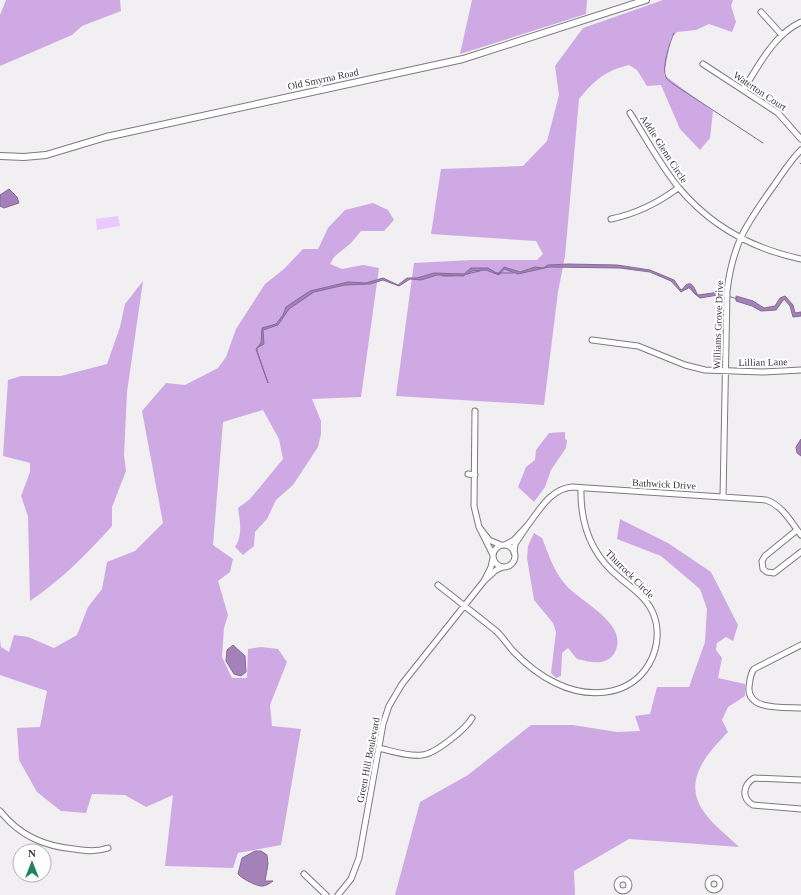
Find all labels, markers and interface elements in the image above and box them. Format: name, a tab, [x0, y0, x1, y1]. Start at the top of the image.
street label: Old Smyrna Road	[287, 66, 359, 92]
street label: Waterton Court	[731, 69, 789, 113]
street label: Addie Glenn Circle	[638, 113, 690, 185]
street label: Williams Grove Drive	[711, 280, 725, 370]
street label: Lillian Lane	[738, 356, 788, 368]
street label: Bathwick Drive	[632, 477, 697, 491]
street label: Thurrock Circle	[603, 547, 657, 601]
street label: Green Hill Boulevard	[354, 716, 382, 804]
north arrow	[12, 843, 52, 883]
text: N	[28, 847, 36, 859]

